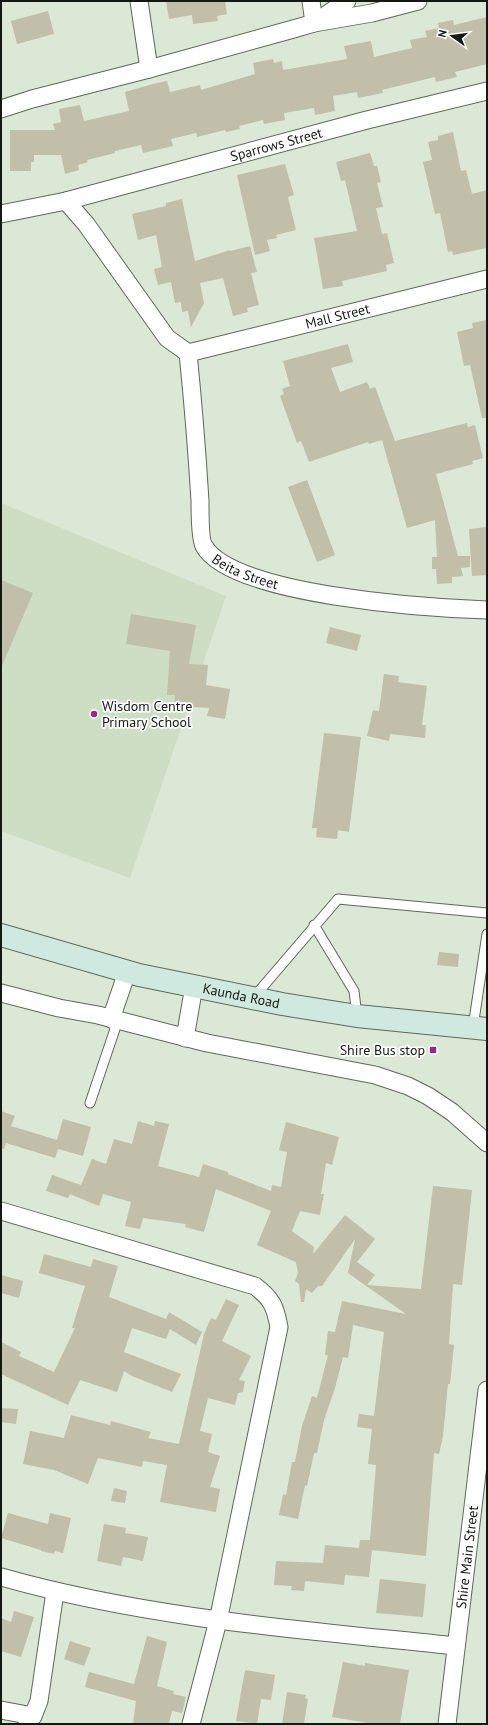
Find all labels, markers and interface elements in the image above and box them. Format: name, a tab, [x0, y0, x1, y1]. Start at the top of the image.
north arrow	[432, 16, 472, 56]
text: N	[435, 28, 450, 39]
street label: Sparrows Street	[228, 123, 324, 165]
street label: Mall Street	[303, 299, 372, 333]
street label: Beita Street	[208, 550, 280, 593]
place label: Wisdom Centre Primary School	[102, 697, 192, 731]
marker: Wisdom Centre Primary School	[89, 709, 99, 719]
street label: Kaunda Road	[201, 979, 281, 1012]
place label: Shire Bus stop	[340, 1041, 425, 1059]
marker: Shire Bus stop	[428, 1045, 438, 1055]
street label: Shire Main Street	[452, 1504, 482, 1610]

